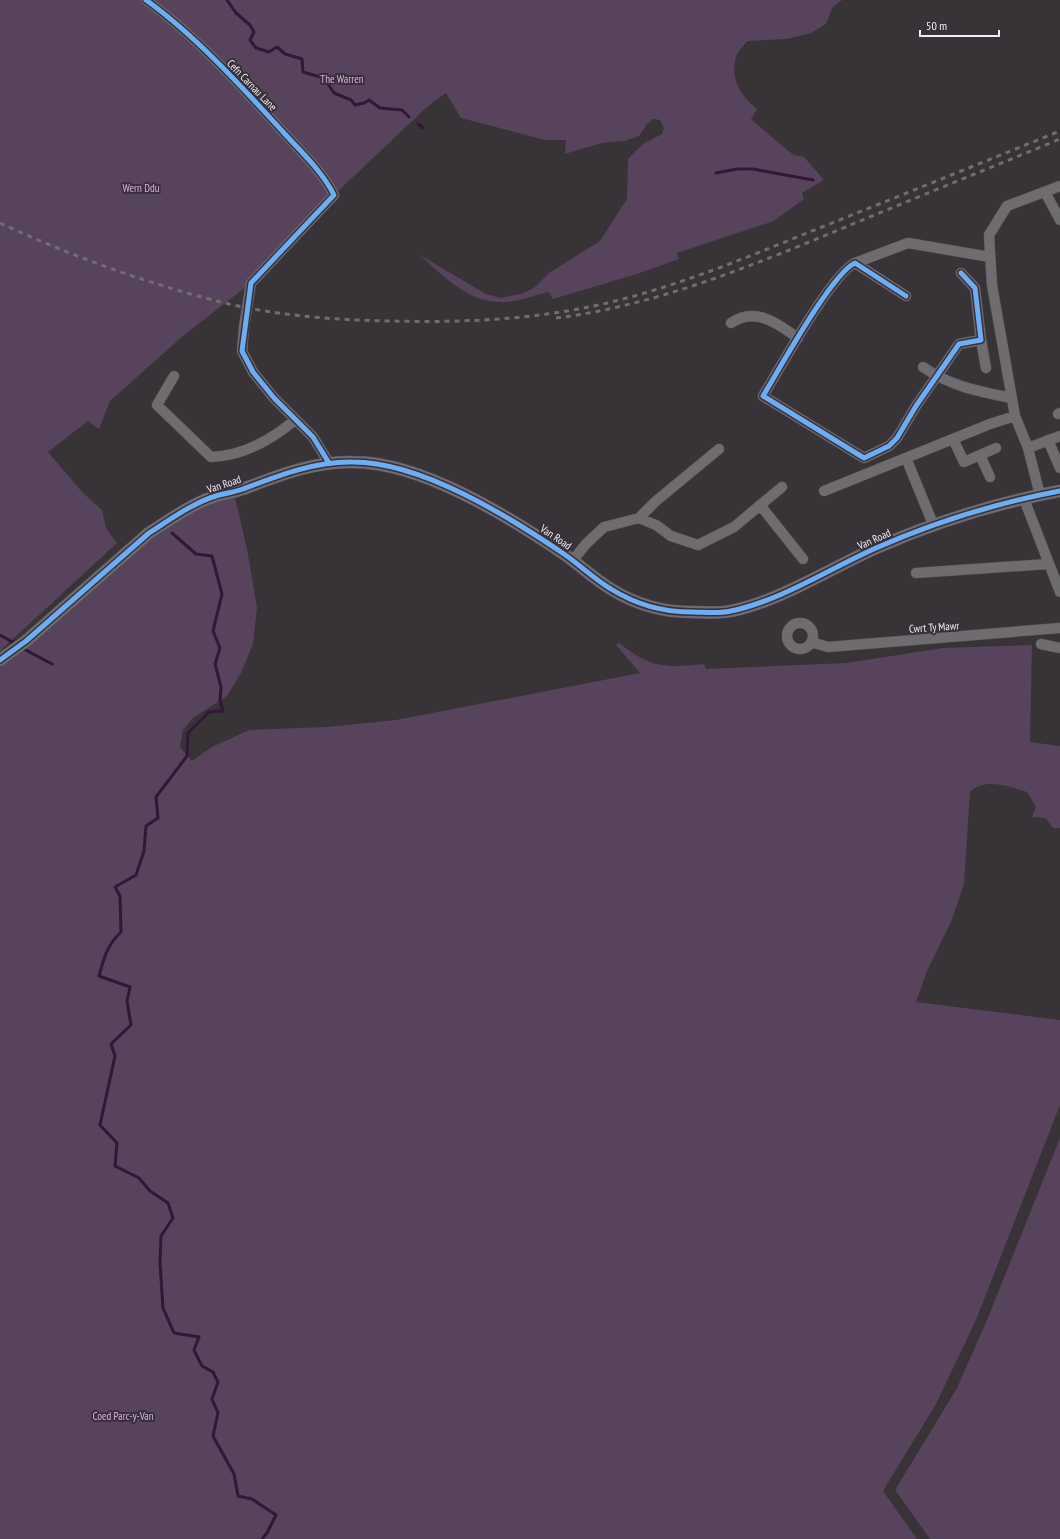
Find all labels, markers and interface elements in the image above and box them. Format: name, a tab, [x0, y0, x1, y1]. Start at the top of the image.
scale bar	[920, 12, 999, 38]
text: 50 m	[926, 18, 947, 33]
street label: Cefn Carnau Lane	[224, 56, 280, 114]
park label: The Warren	[320, 72, 364, 86]
park label: Wern Ddu	[122, 181, 160, 195]
street label: Van Road	[204, 472, 243, 496]
street label: Van Road	[537, 521, 575, 553]
street label: Van Road	[854, 525, 893, 553]
street label: Cwrt Ty Mawr	[908, 618, 960, 636]
park label: Coed Parc-y-Van	[92, 1409, 154, 1423]

